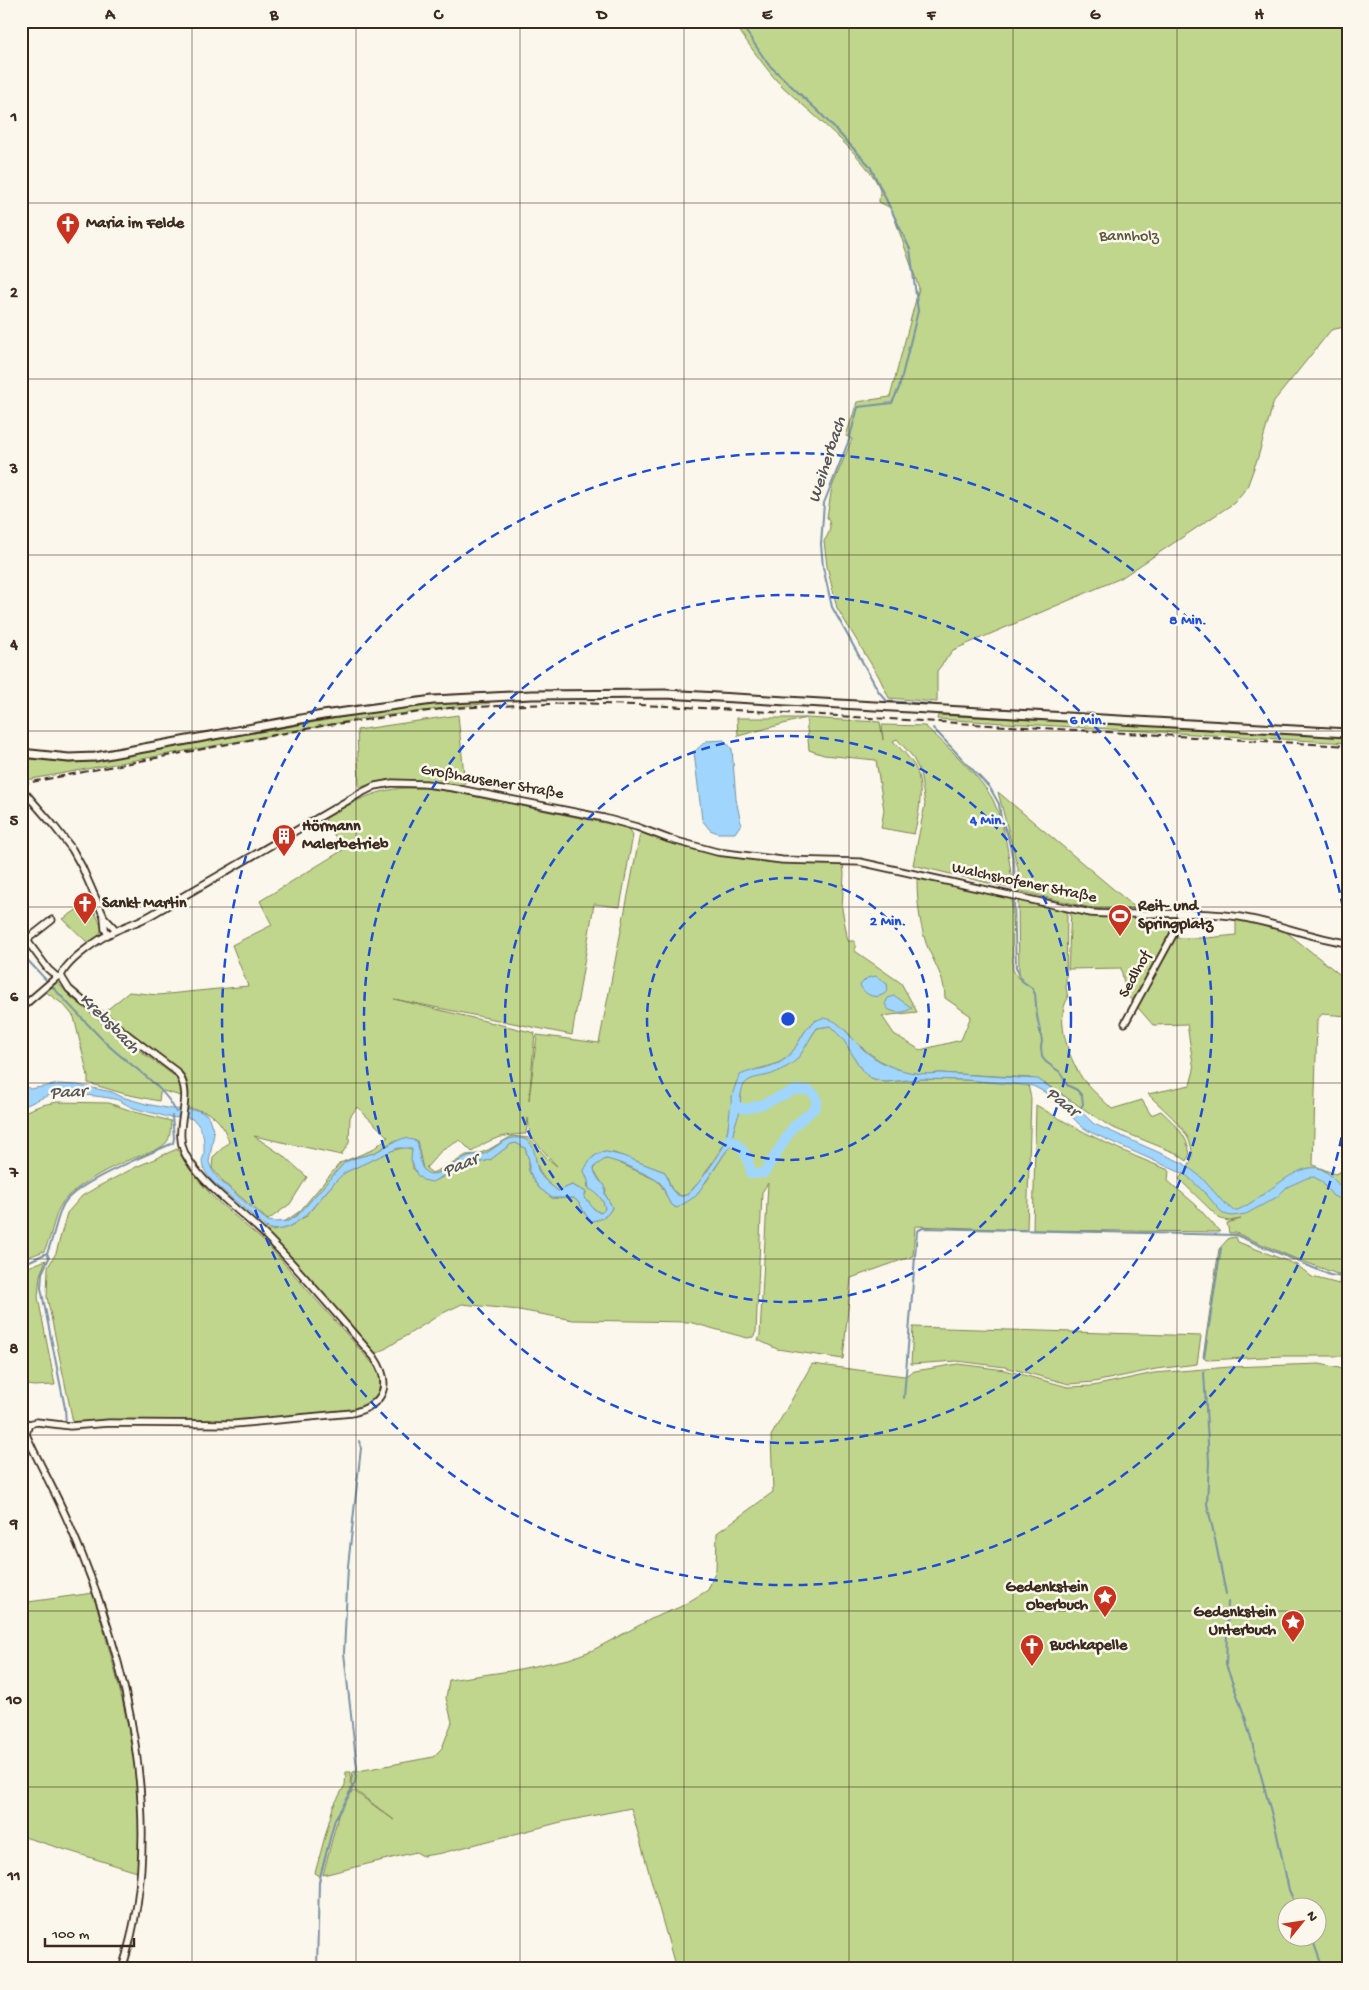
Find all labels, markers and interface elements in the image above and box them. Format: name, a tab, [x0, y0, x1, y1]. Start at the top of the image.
text: A	[104, 7, 116, 26]
text: B	[269, 7, 279, 26]
text: C	[433, 7, 444, 26]
text: D	[595, 7, 608, 26]
text: E	[762, 7, 773, 26]
text: F	[926, 7, 937, 26]
text: G	[1090, 7, 1101, 26]
text: H	[1254, 7, 1264, 26]
text: 1	[10, 109, 17, 128]
church icon: Maria im Felde	[55, 211, 81, 245]
place label: Maria im Felde	[86, 215, 185, 234]
park label: Bannholz	[1098, 228, 1160, 247]
text: 2	[10, 285, 18, 304]
water label: Weiherbach	[804, 414, 852, 506]
text: 3	[9, 461, 18, 480]
text: 8 Min.	[1169, 612, 1207, 630]
text: 4	[9, 637, 18, 656]
text: 6 Min.	[1070, 712, 1106, 730]
street label: Großhausener Straße	[419, 761, 566, 805]
text: 4 Min.	[969, 812, 1006, 830]
text: 5	[10, 813, 19, 832]
place label: Hörmann Malerbetrieb	[302, 818, 389, 855]
building icon: Hörmann Malerbetrieb	[271, 823, 297, 857]
street label: Walchshofener Straße	[950, 859, 1099, 909]
church icon: Sankt Martin	[72, 891, 98, 925]
place label: Sankt Martin	[102, 895, 187, 914]
place label: Reit- und Springplatz	[1137, 898, 1214, 935]
sports icon: Reit- und Springplatz	[1107, 903, 1133, 937]
text: 2 Min.	[870, 913, 906, 931]
street label: Sedlhof	[1115, 947, 1157, 1002]
text: 6	[10, 989, 19, 1008]
water label: Krebsbach	[74, 989, 144, 1059]
centre of rings	[779, 1010, 797, 1028]
water label: Paar	[49, 1081, 90, 1104]
water label: Paar	[1041, 1084, 1086, 1125]
water label: Paar	[440, 1148, 485, 1183]
text: 7	[9, 1165, 19, 1184]
text: 8	[10, 1341, 19, 1360]
text: 9	[9, 1516, 18, 1535]
place label: Gedenkstein Oberbuch	[1006, 1579, 1088, 1616]
place icon: Gedenkstein Oberbuch	[1092, 1584, 1118, 1618]
place label: Gedenkstein Unterbuch	[1194, 1604, 1276, 1641]
place icon: Gedenkstein Unterbuch	[1280, 1609, 1306, 1643]
church icon: Buchkapelle	[1019, 1633, 1045, 1667]
place label: Buchkapelle	[1049, 1637, 1128, 1656]
text: 10	[5, 1692, 22, 1711]
text: 11	[7, 1868, 20, 1887]
north arrow	[1276, 1898, 1326, 1948]
text: N	[1301, 1909, 1321, 1925]
scale bar	[45, 1915, 134, 1947]
text: 100 m	[51, 1926, 90, 1944]

